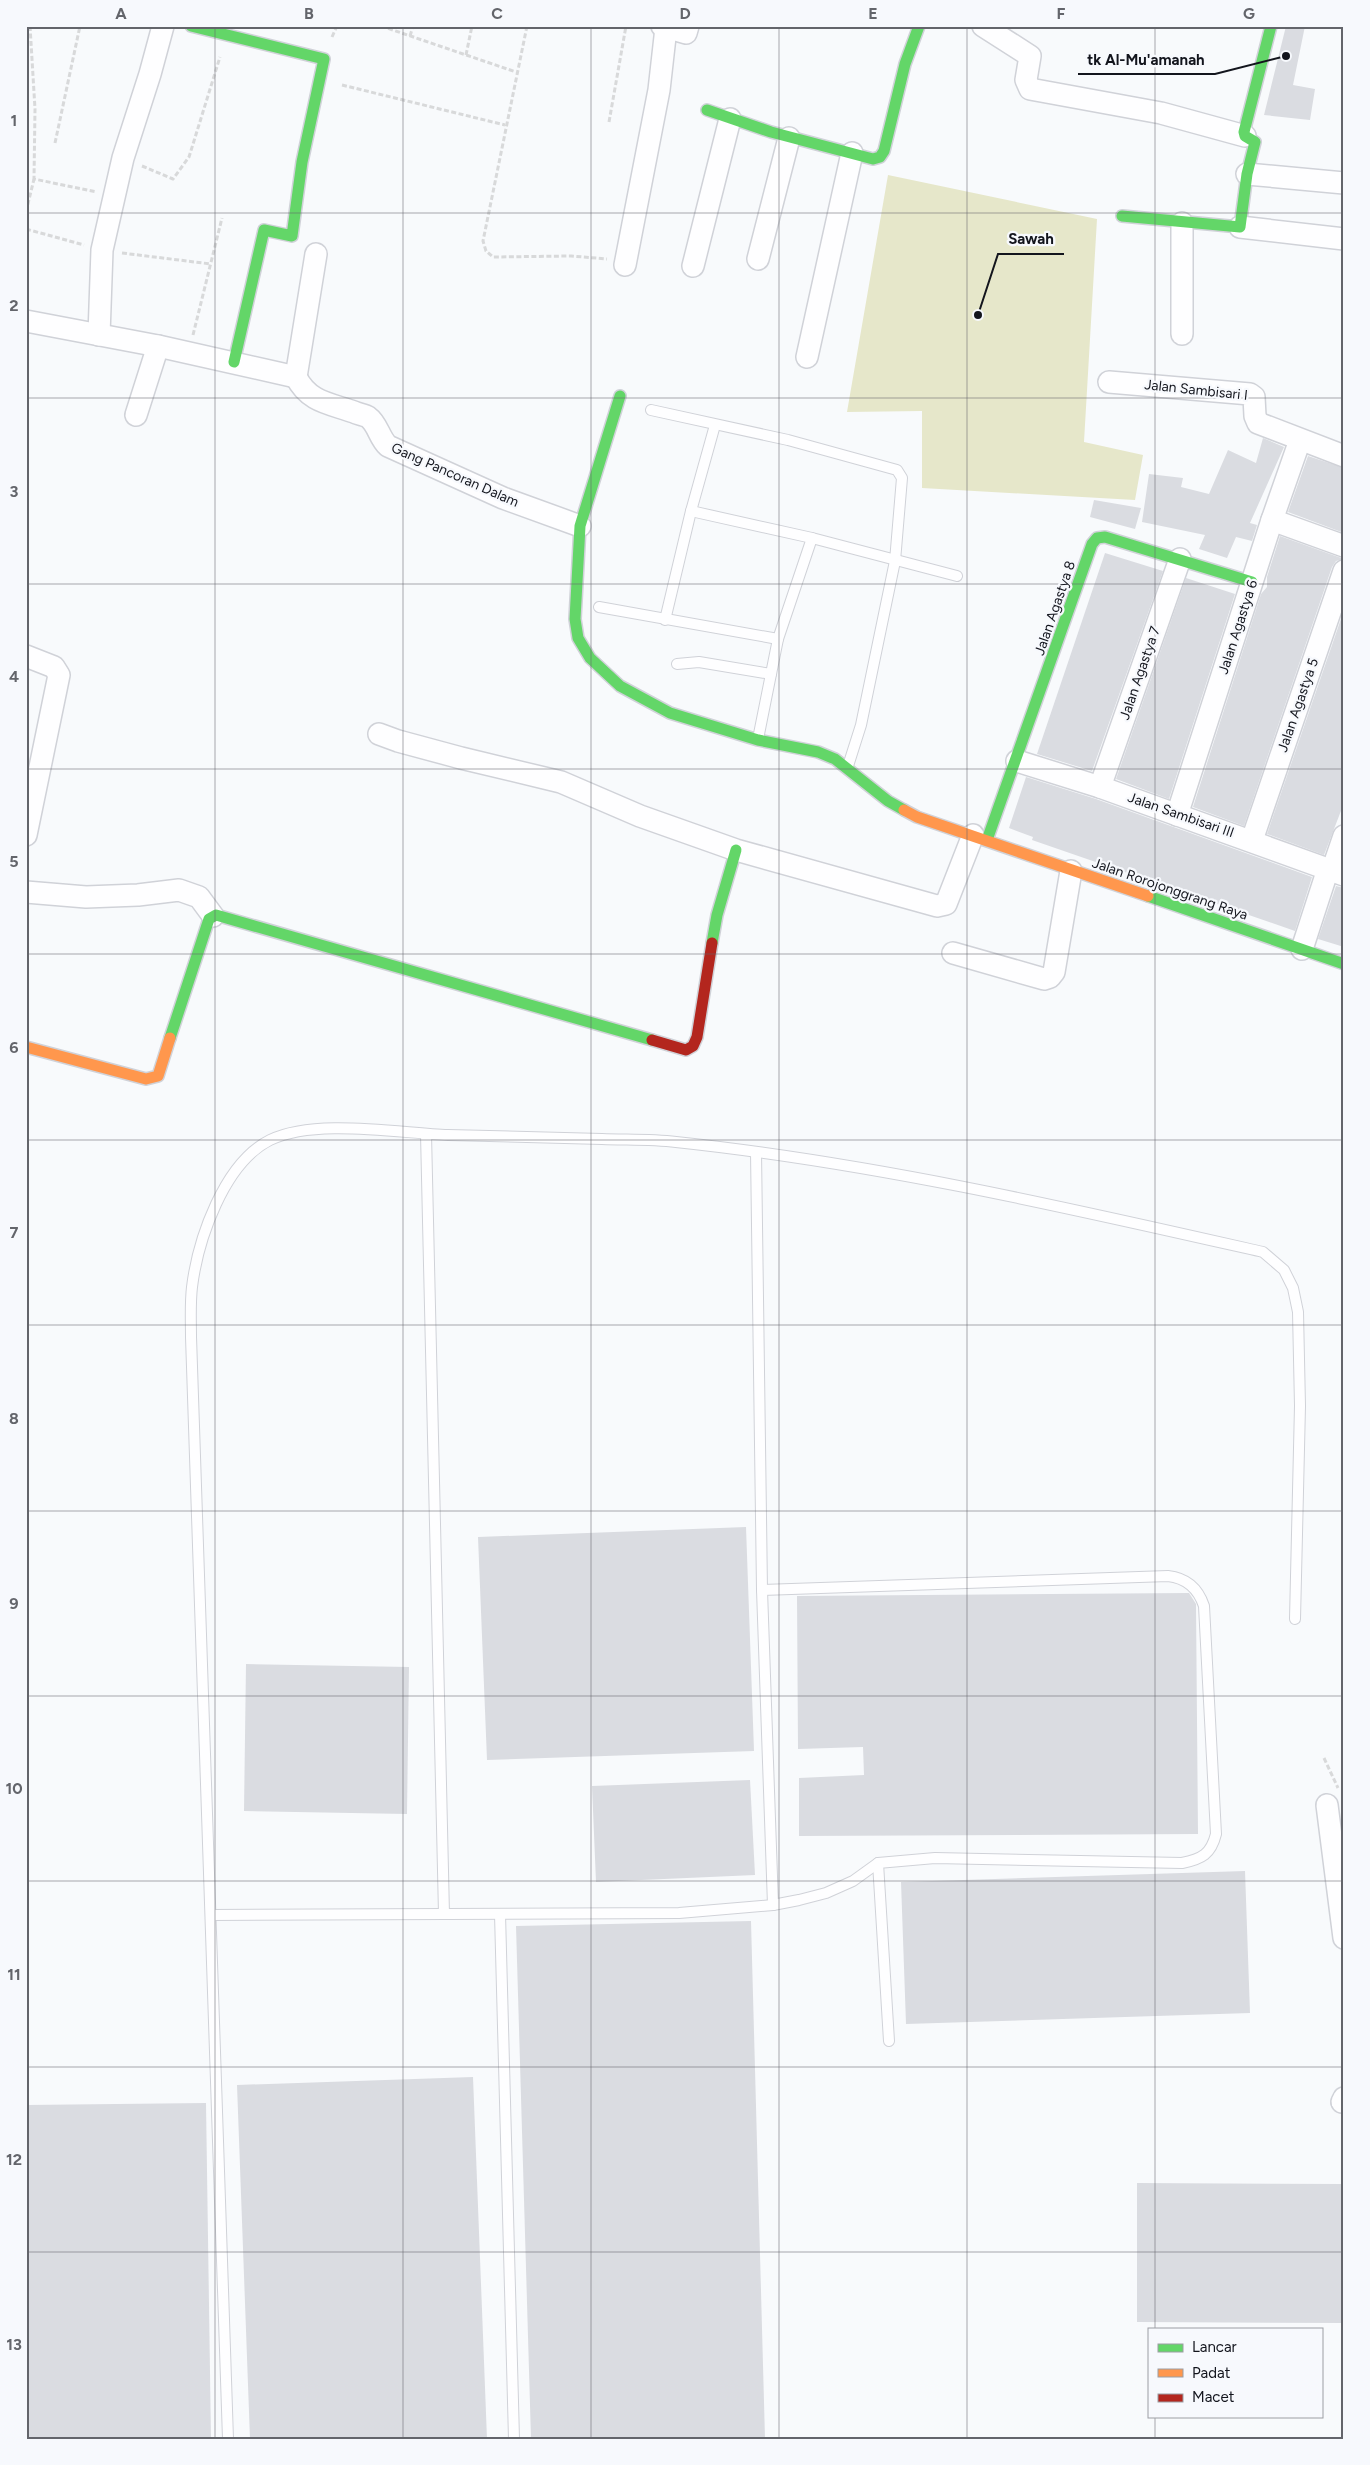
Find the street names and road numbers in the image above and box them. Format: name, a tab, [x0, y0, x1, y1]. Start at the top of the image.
street label: Jalan Sambisari I	[1143, 376, 1249, 404]
street label: Gang Pancoran Dalam	[389, 439, 522, 511]
street label: Jalan Agastya 8	[1031, 559, 1079, 657]
street label: Jalan Agastya 6	[1215, 578, 1261, 676]
street label: Jalan Agastya 7	[1116, 624, 1164, 722]
street label: Jalan Agastya 5	[1274, 656, 1322, 754]
street label: Jalan Sambisari III	[1126, 789, 1236, 841]
street label: Jalan Rorojonggrang Raya	[1090, 854, 1250, 924]

